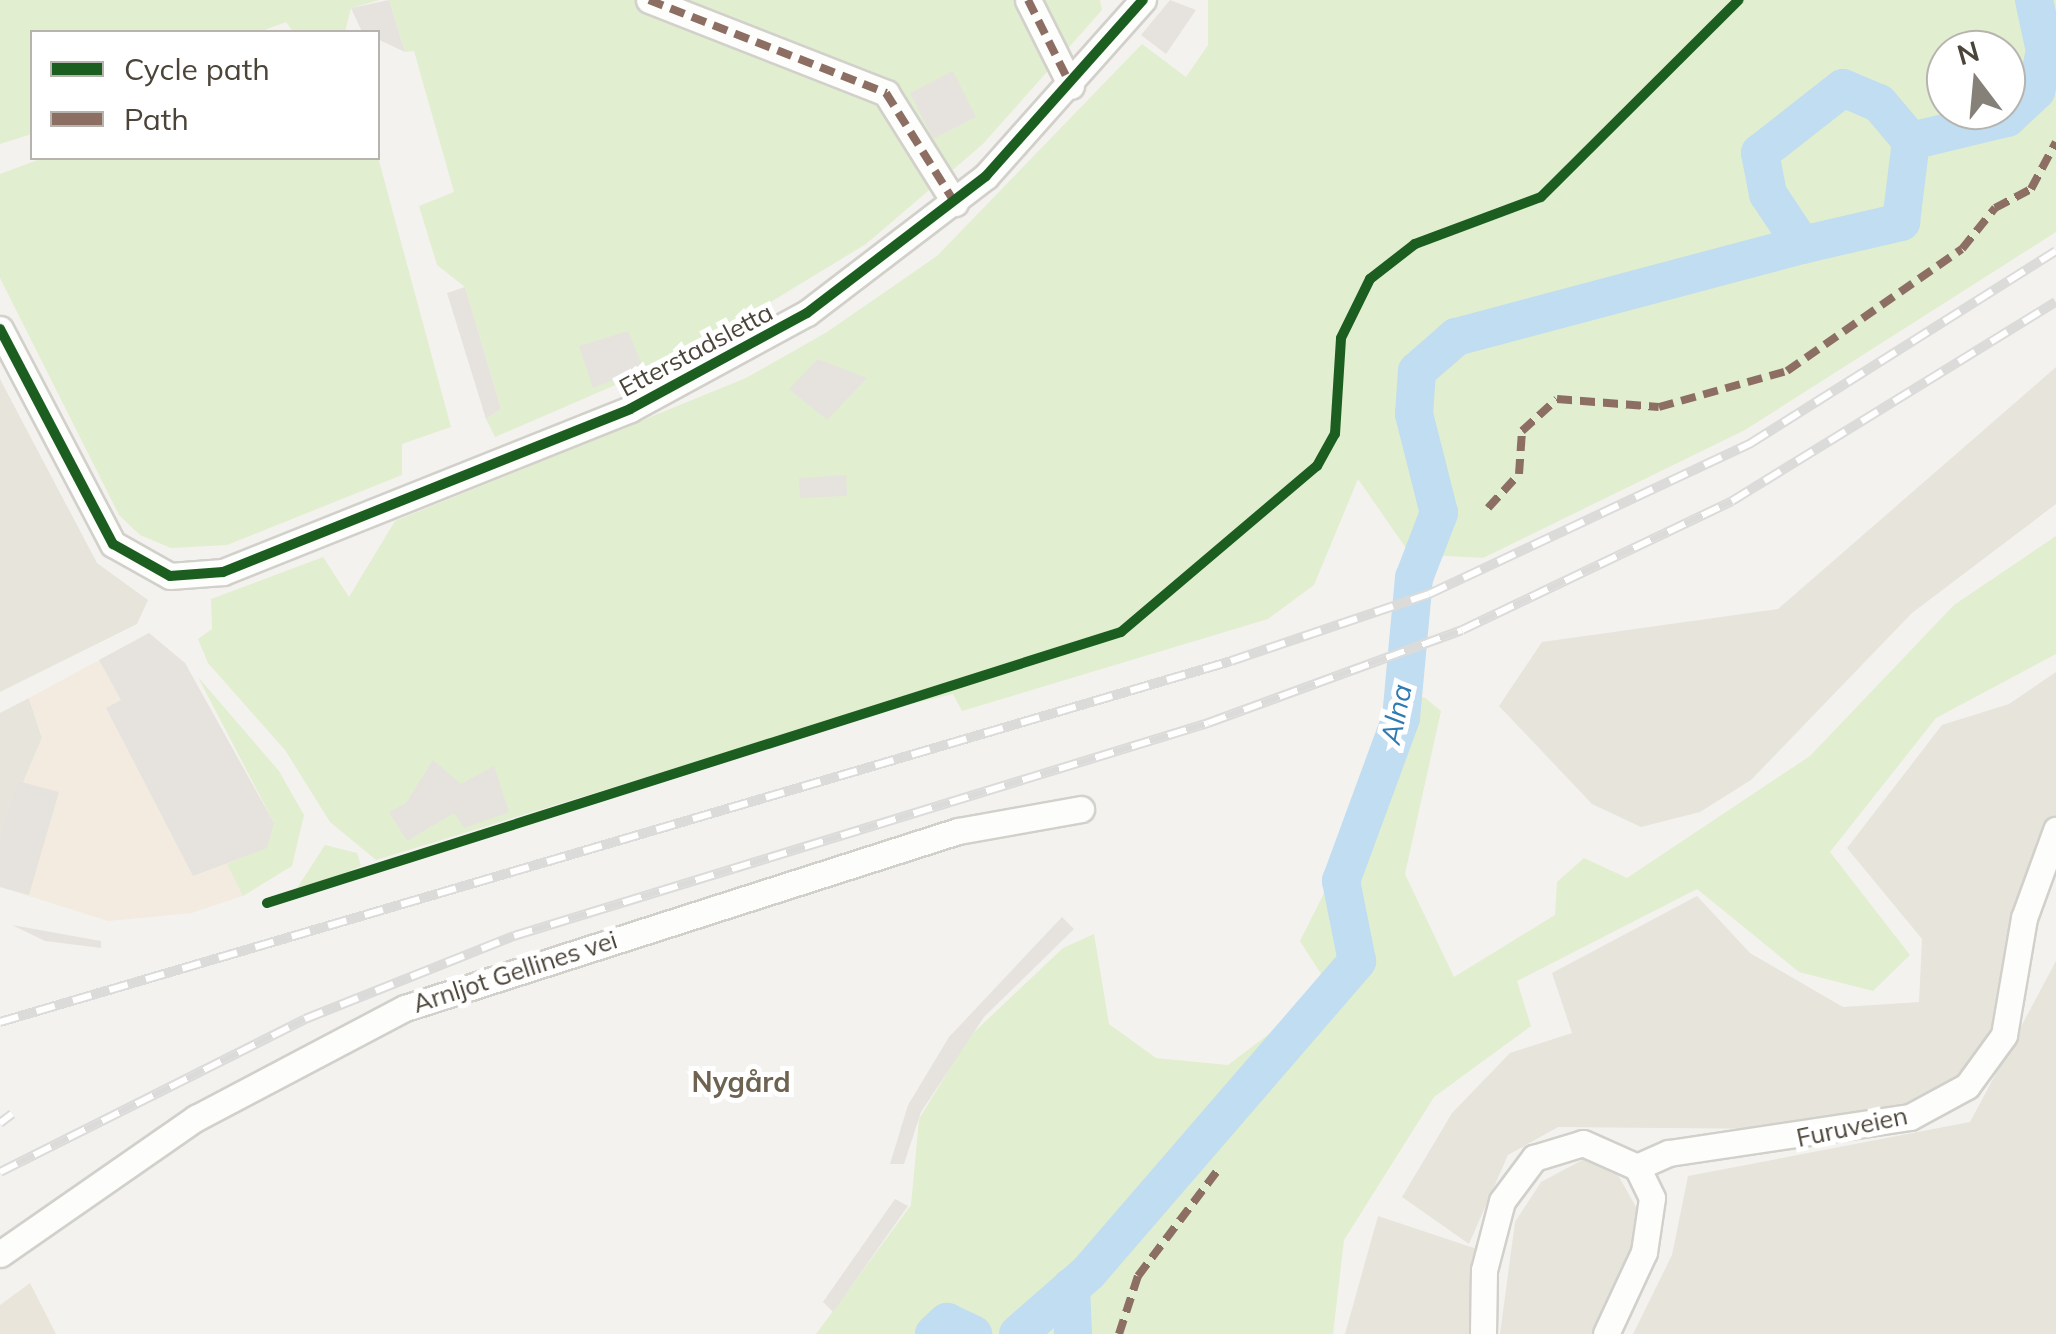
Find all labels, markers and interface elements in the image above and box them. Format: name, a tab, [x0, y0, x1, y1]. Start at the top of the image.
legend	[30, 30, 380, 160]
north arrow	[1926, 30, 2026, 130]
text: N	[1953, 33, 1983, 72]
text: Cycle path	[124, 50, 270, 88]
text: Path	[124, 100, 189, 138]
street label: Etterstadsletta	[614, 297, 778, 403]
water label: Alna	[1373, 681, 1419, 747]
street label: Arnljot Gellines vei	[409, 925, 621, 1019]
district label: Nygård	[692, 1065, 790, 1099]
street label: Furuveien	[1794, 1101, 1910, 1153]

